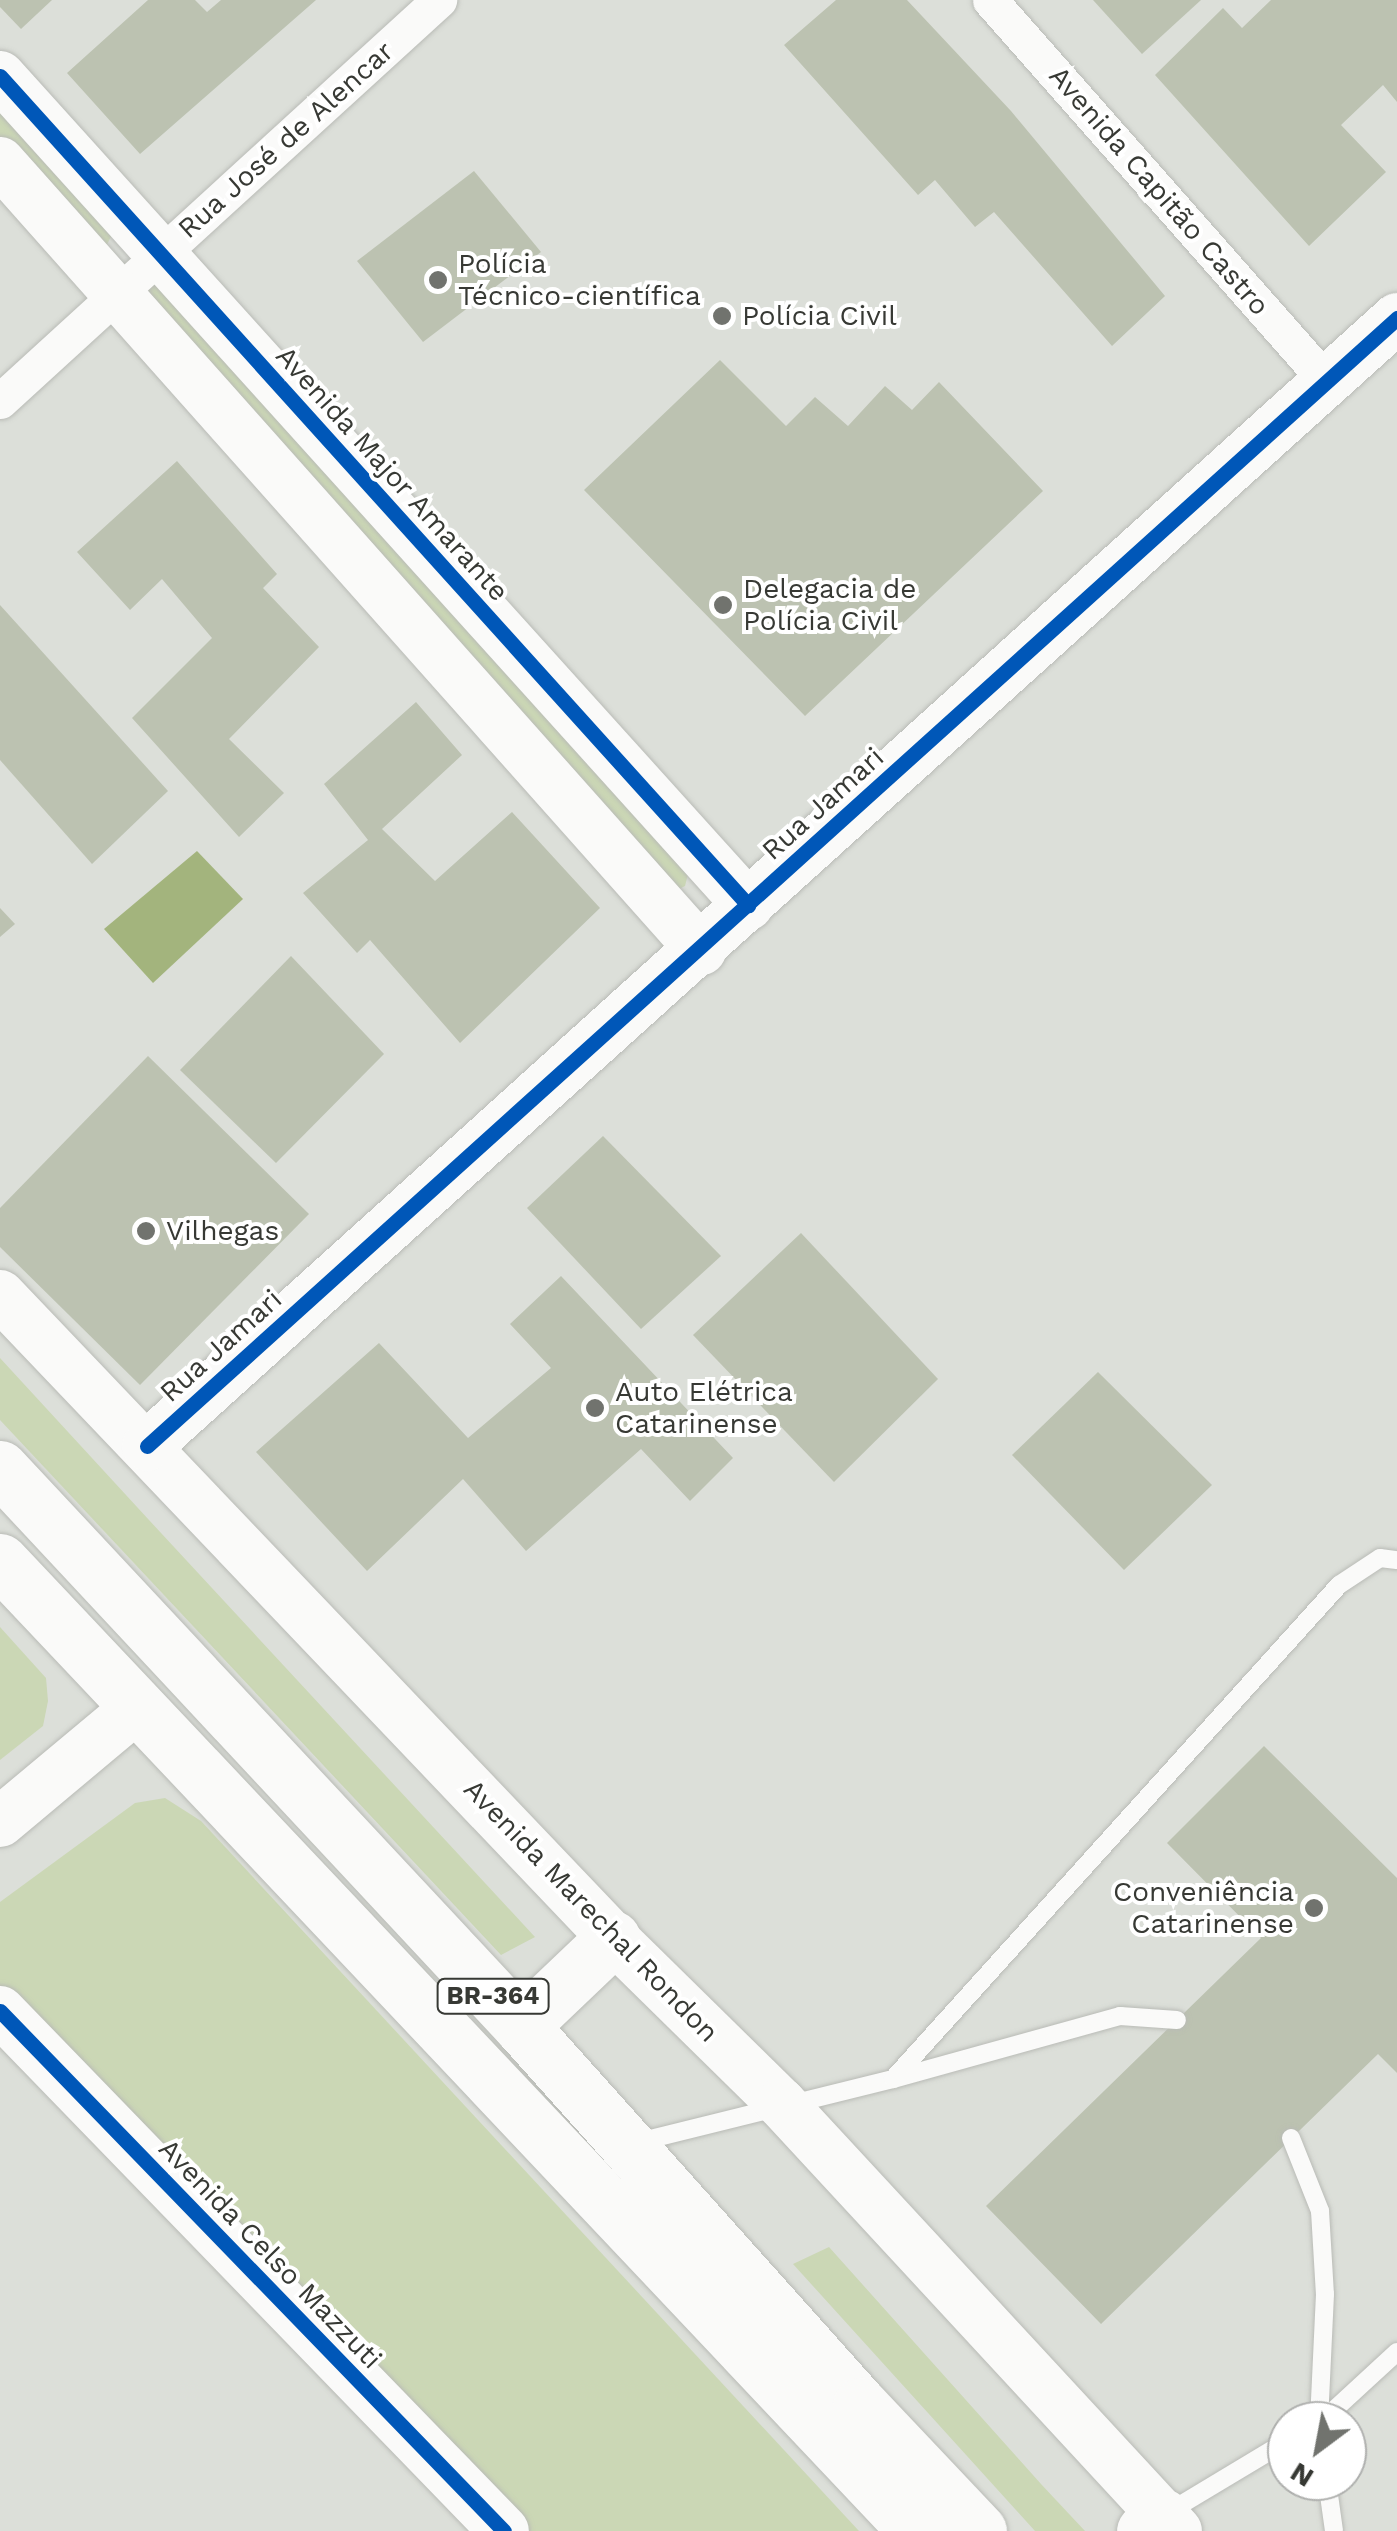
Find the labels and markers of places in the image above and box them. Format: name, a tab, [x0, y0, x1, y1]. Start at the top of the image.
place label: Polícia Técnico-científica	[458, 247, 701, 313]
marker: Polícia Técnico-científica	[427, 269, 449, 291]
place label: Polícia Civil	[742, 299, 897, 333]
marker: Polícia Civil	[711, 305, 733, 327]
place label: Delegacia de Polícia Civil	[743, 572, 917, 638]
marker: Delegacia de Polícia Civil	[712, 594, 734, 616]
place label: Vilhegas	[166, 1214, 279, 1248]
marker: Vilhegas	[135, 1220, 157, 1242]
place label: Auto Elétrica Catarinense	[615, 1375, 793, 1441]
marker: Auto Elétrica Catarinense	[584, 1397, 606, 1419]
place label: Conveniência Catarinense	[1113, 1875, 1294, 1941]
marker: Conveniência Catarinense	[1303, 1897, 1325, 1919]

